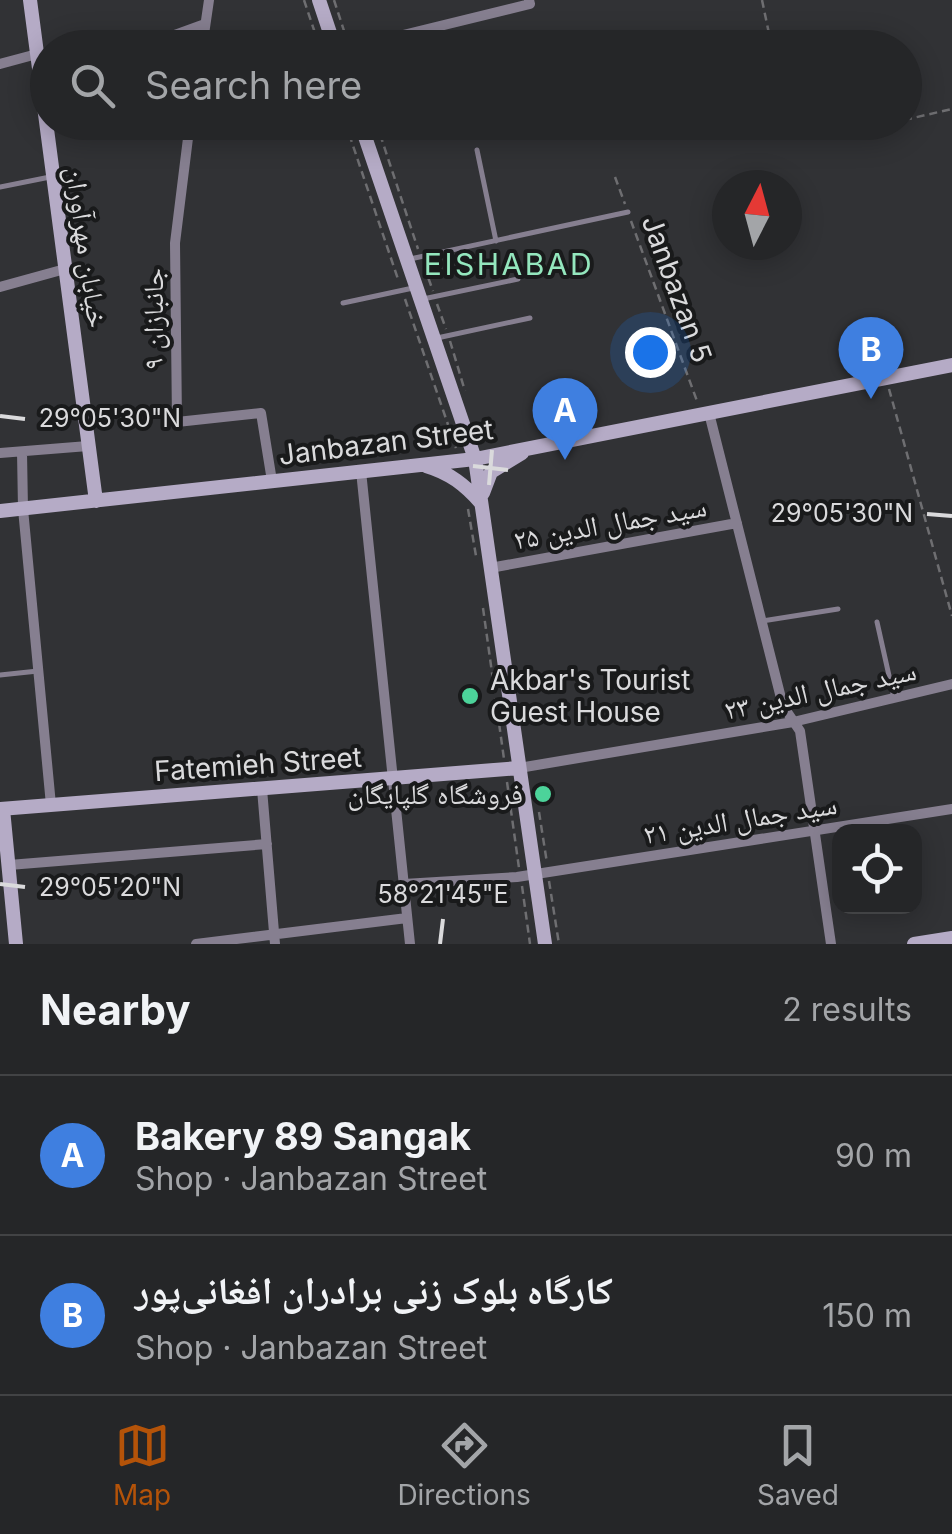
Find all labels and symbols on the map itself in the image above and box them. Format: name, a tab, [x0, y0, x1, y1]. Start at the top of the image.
street label: خیابان مهرآوران	[59, 164, 115, 330]
north arrow	[712, 170, 802, 260]
street label: Janbazan 5	[635, 211, 719, 367]
district label: EISHABAD	[424, 246, 594, 282]
street label: جانبازان ۹	[136, 268, 170, 370]
pin: B	[838, 316, 904, 399]
your location	[625, 327, 676, 378]
pin: A	[532, 378, 598, 460]
text: 29°05'30"N	[39, 403, 181, 433]
street label: Janbazan Street	[277, 412, 495, 472]
street label: سید جمال الدین ۲۵	[511, 489, 709, 558]
text: 29°05'30"N	[771, 498, 913, 528]
street label: سید جمال الدین ۲۳	[721, 653, 919, 728]
place label: Akbar's Tourist Guest House	[490, 663, 690, 729]
marker: Akbar's Tourist Guest House	[459, 685, 481, 707]
street label: Fatemieh Street	[153, 740, 363, 788]
place label: فروشگاه گلپایگان	[348, 777, 523, 811]
marker: فروشگاه گلپایگان	[532, 783, 554, 805]
street label: سید جمال الدین ۲۱	[641, 787, 839, 852]
text: 29°05'20"N	[39, 872, 181, 902]
text: 58°21'45"E	[377, 879, 509, 909]

